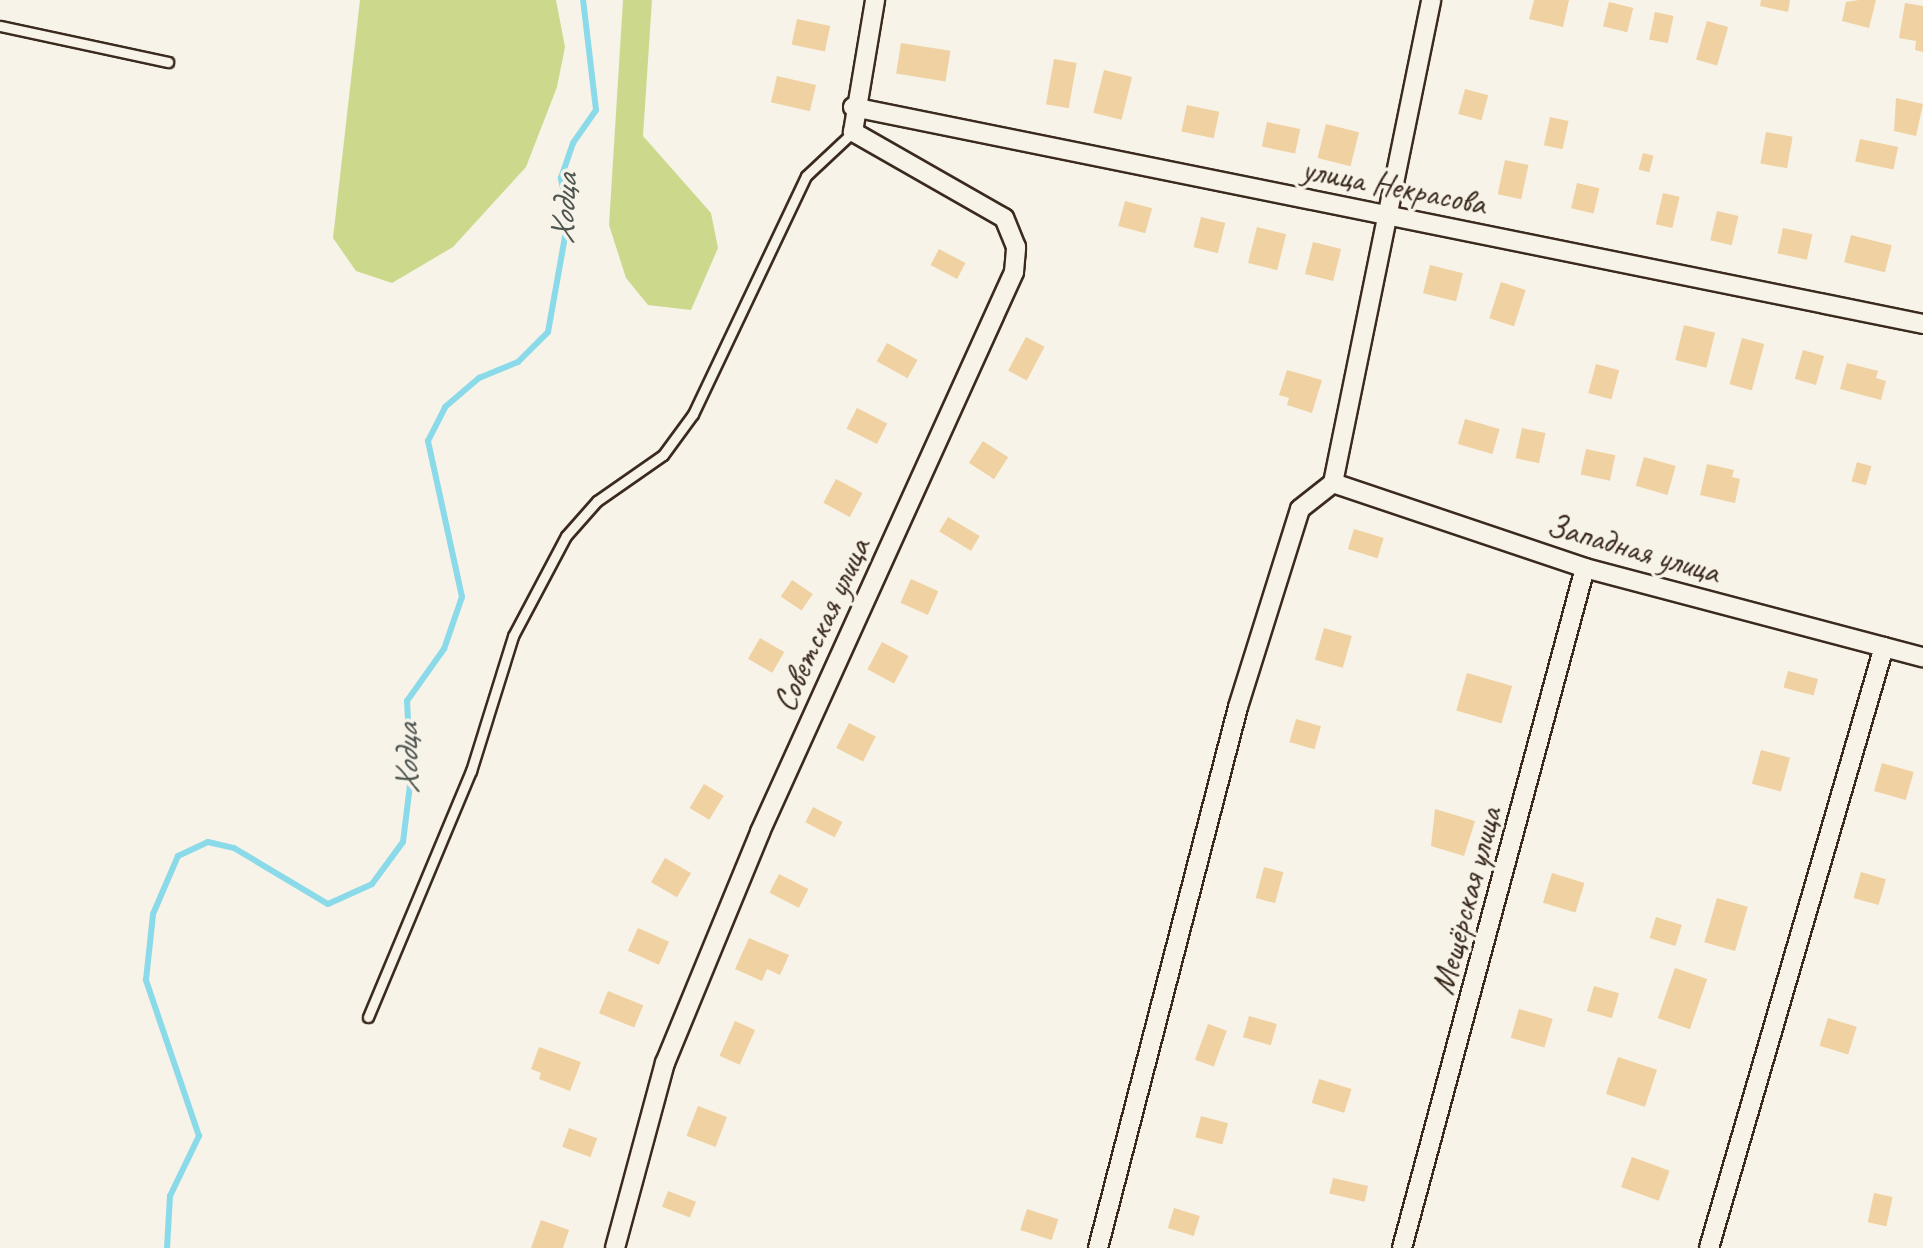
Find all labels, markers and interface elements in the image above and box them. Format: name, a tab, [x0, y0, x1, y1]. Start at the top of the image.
street label: улица Некрасова	[1298, 150, 1490, 224]
water label: Ходца	[541, 173, 587, 245]
street label: Западная улица	[1541, 505, 1725, 593]
street label: Советская улица	[764, 531, 880, 719]
water label: Ходца	[386, 724, 428, 794]
street label: Мещёрская улица	[1423, 802, 1511, 1000]

